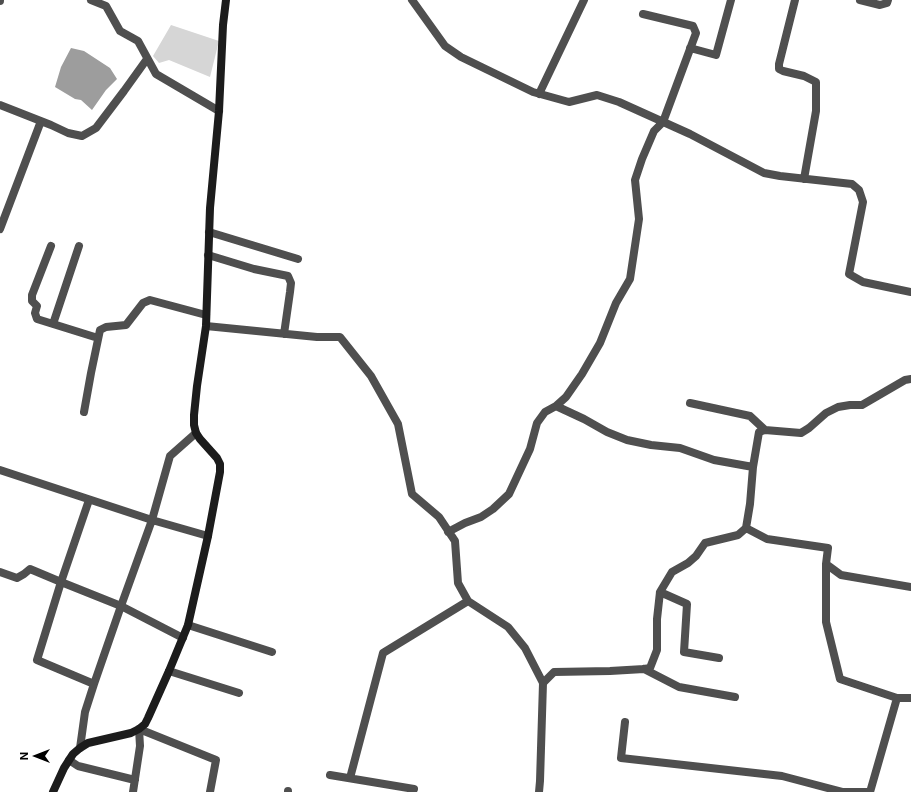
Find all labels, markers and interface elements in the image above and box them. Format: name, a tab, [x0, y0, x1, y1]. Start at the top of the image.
north arrow	[16, 736, 56, 776]
text: N	[17, 752, 31, 760]

